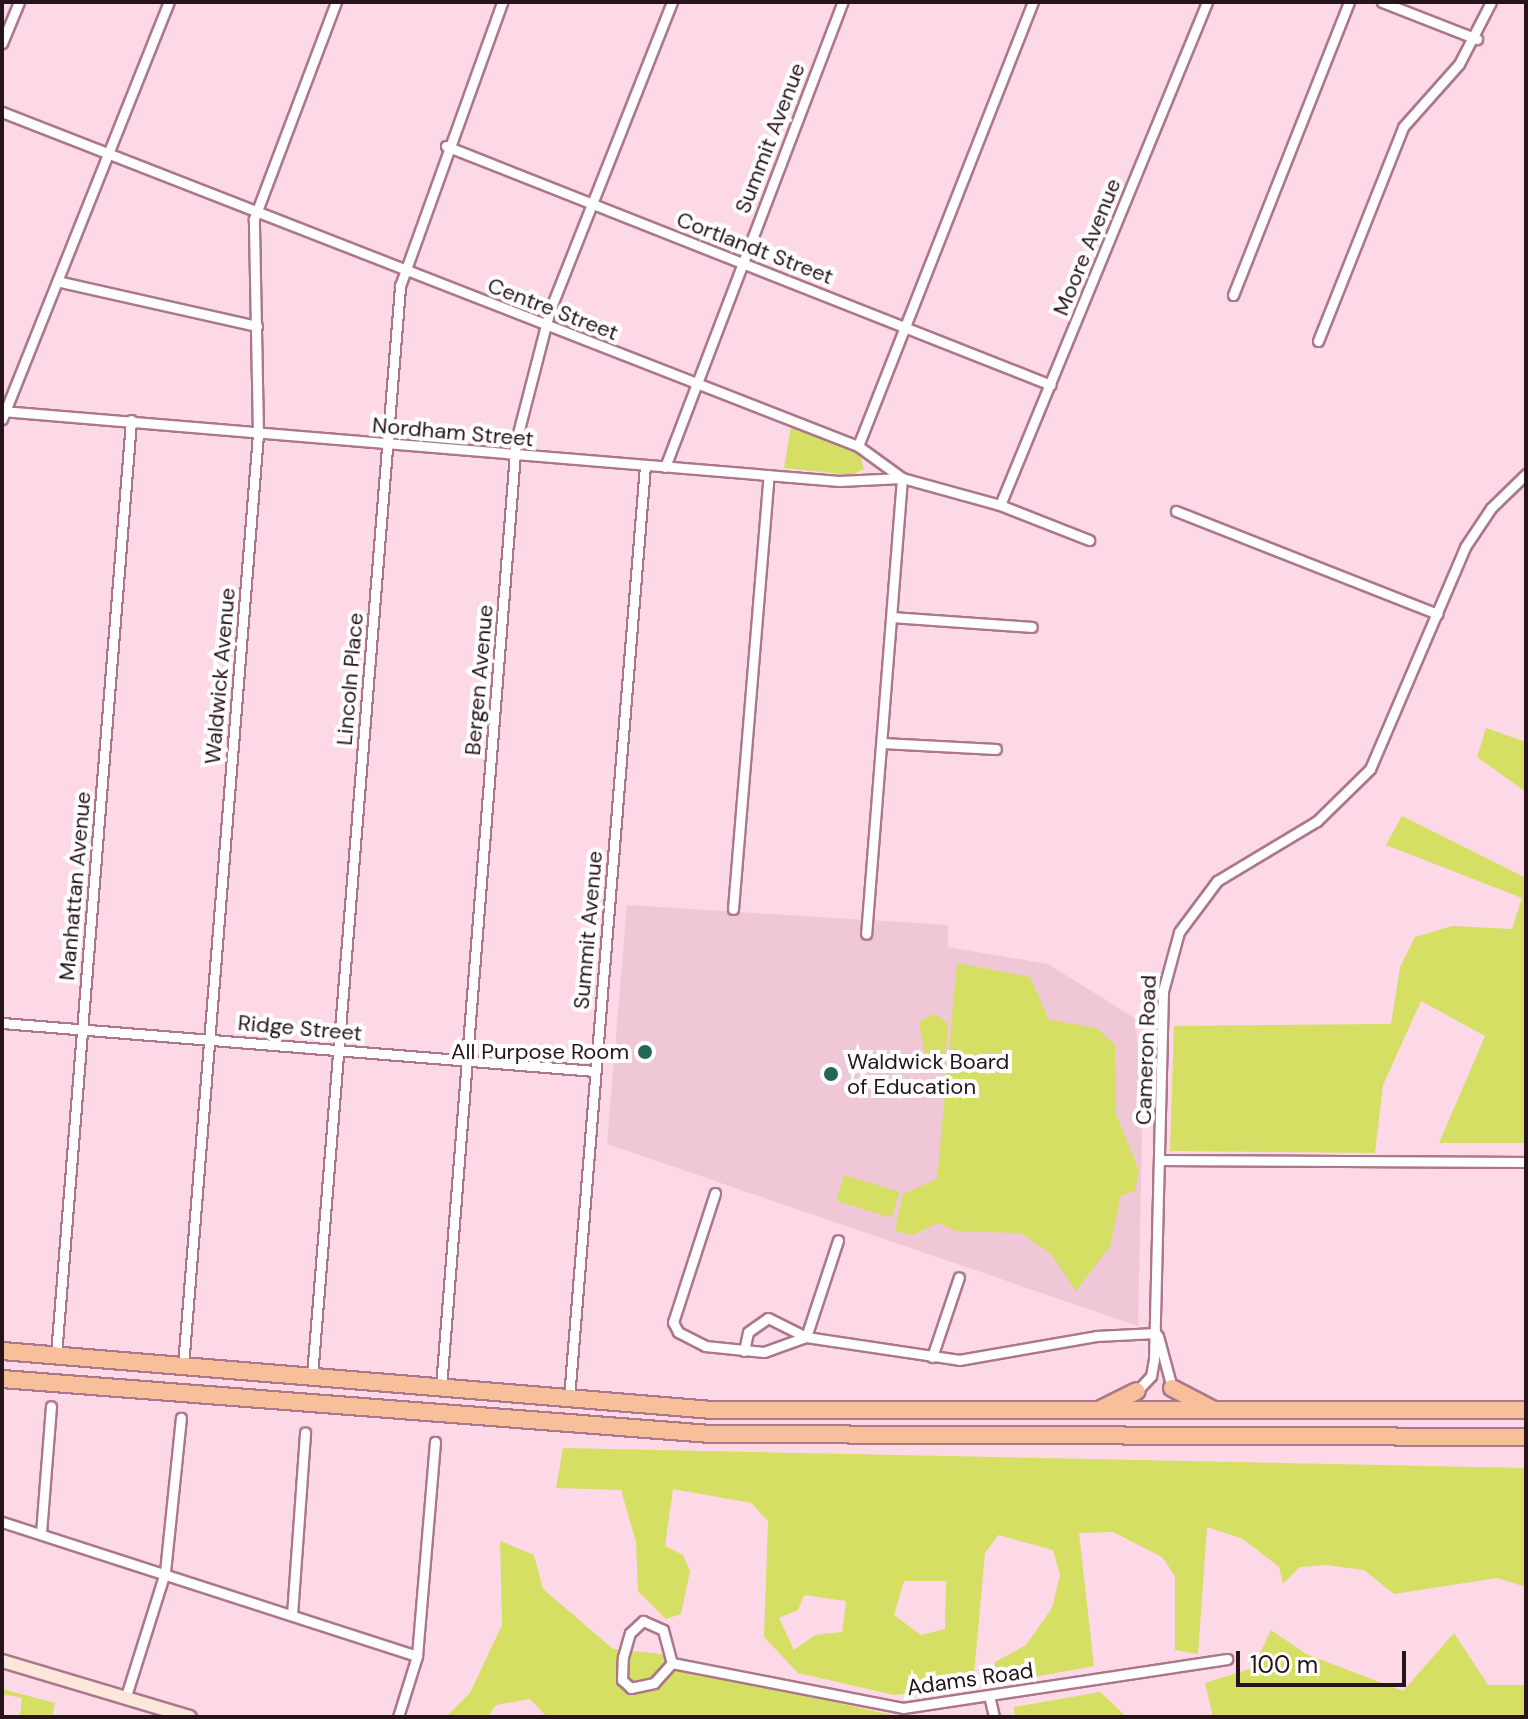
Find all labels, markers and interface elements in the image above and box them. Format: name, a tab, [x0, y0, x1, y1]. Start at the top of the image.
street label: Summit Avenue	[729, 59, 811, 217]
street label: Moore Avenue	[1048, 175, 1126, 319]
street label: Cortlandt Street	[673, 206, 837, 290]
street label: Centre Street	[484, 272, 622, 346]
street label: Nordham Street	[371, 412, 535, 452]
street label: Waldwick Avenue	[199, 587, 241, 765]
street label: Bergen Avenue	[459, 604, 499, 756]
street label: Lincoln Place	[331, 611, 369, 747]
street label: Manhattan Avenue	[54, 790, 96, 982]
street label: Summit Avenue	[568, 850, 608, 1010]
street label: Cameron Road	[1130, 974, 1162, 1126]
street label: Ridge Street	[237, 1009, 363, 1047]
place label: All Purpose Room	[451, 1039, 629, 1065]
marker: All Purpose Room	[636, 1043, 654, 1061]
place label: Waldwick Board of Education	[847, 1048, 1009, 1100]
marker: Waldwick Board of Education	[822, 1065, 840, 1083]
scale bar	[1240, 1635, 1410, 1685]
text: 100 m	[1250, 1649, 1318, 1680]
street label: Adams Road	[905, 1657, 1035, 1701]

